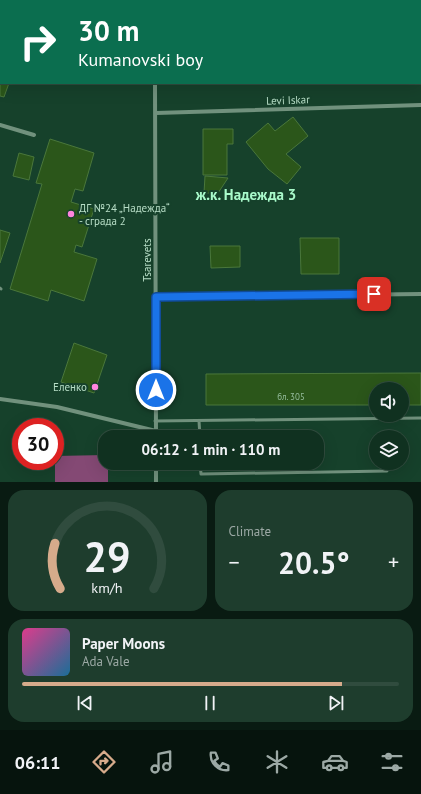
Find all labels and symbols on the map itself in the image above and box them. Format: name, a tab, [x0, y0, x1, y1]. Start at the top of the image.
street label: Levi Iskar	[266, 92, 310, 108]
district label: ж.к. Надежда 3	[195, 185, 296, 204]
place label: ДГ №24 „Надежда“ - сграда 2	[79, 201, 170, 228]
marker: ДГ №24 „Надежда“ - сграда 2	[66, 209, 76, 219]
street label: Tsarevets	[140, 238, 154, 282]
pin	[357, 277, 391, 311]
position arrow	[135, 369, 177, 411]
place label: Еленко	[53, 380, 87, 394]
marker: Еленко	[90, 382, 100, 392]
house number: бл. 305	[277, 391, 305, 402]
speed limit sign: 30	[12, 418, 64, 470]

